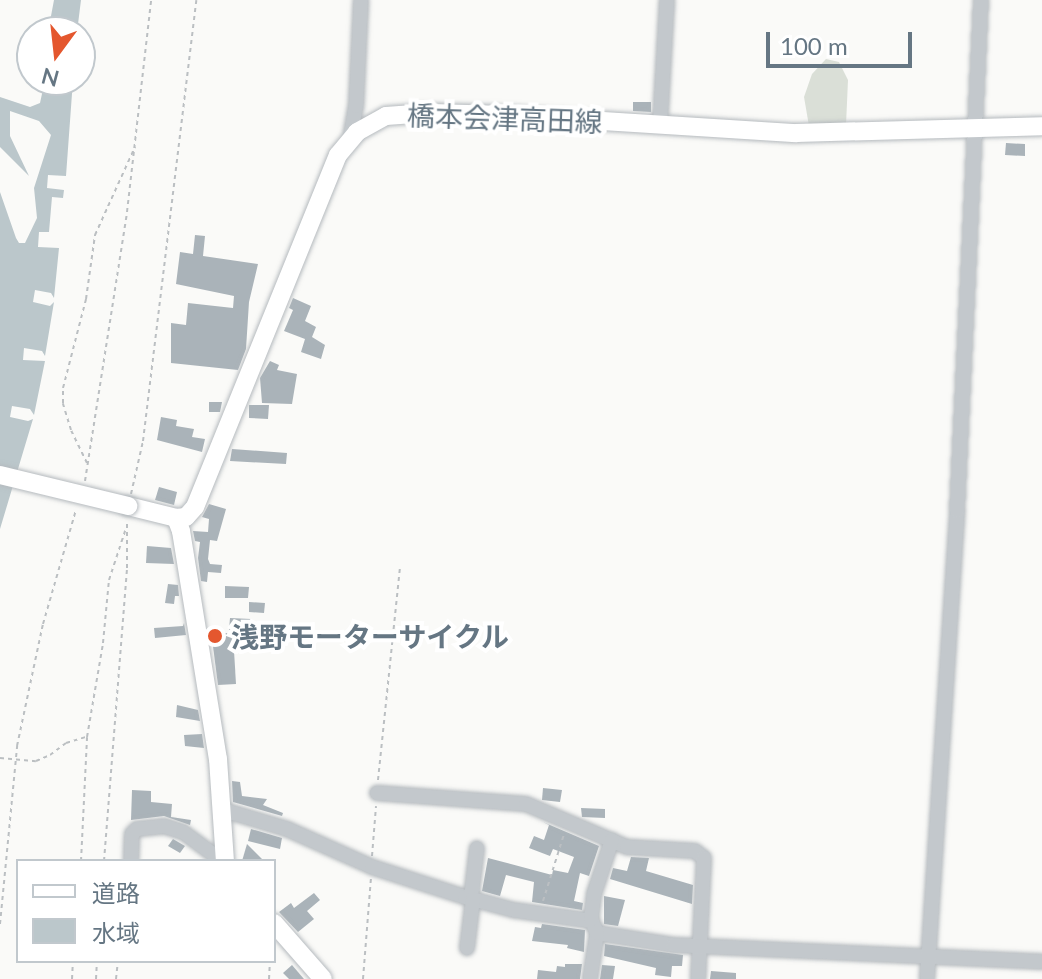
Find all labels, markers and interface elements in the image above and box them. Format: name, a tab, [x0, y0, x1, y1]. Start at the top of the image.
north arrow	[16, 16, 96, 96]
scale bar	[770, 16, 916, 66]
text: 100 m	[780, 31, 848, 60]
text: N	[39, 63, 62, 93]
street label: 橋本会津高田線	[406, 98, 604, 138]
place label: 浅野モーターサイクル	[231, 619, 511, 653]
marker: 浅野モーターサイクル	[206, 627, 224, 645]
legend	[16, 859, 276, 963]
text: 道路	[92, 878, 140, 907]
text: 水域	[92, 918, 140, 947]

